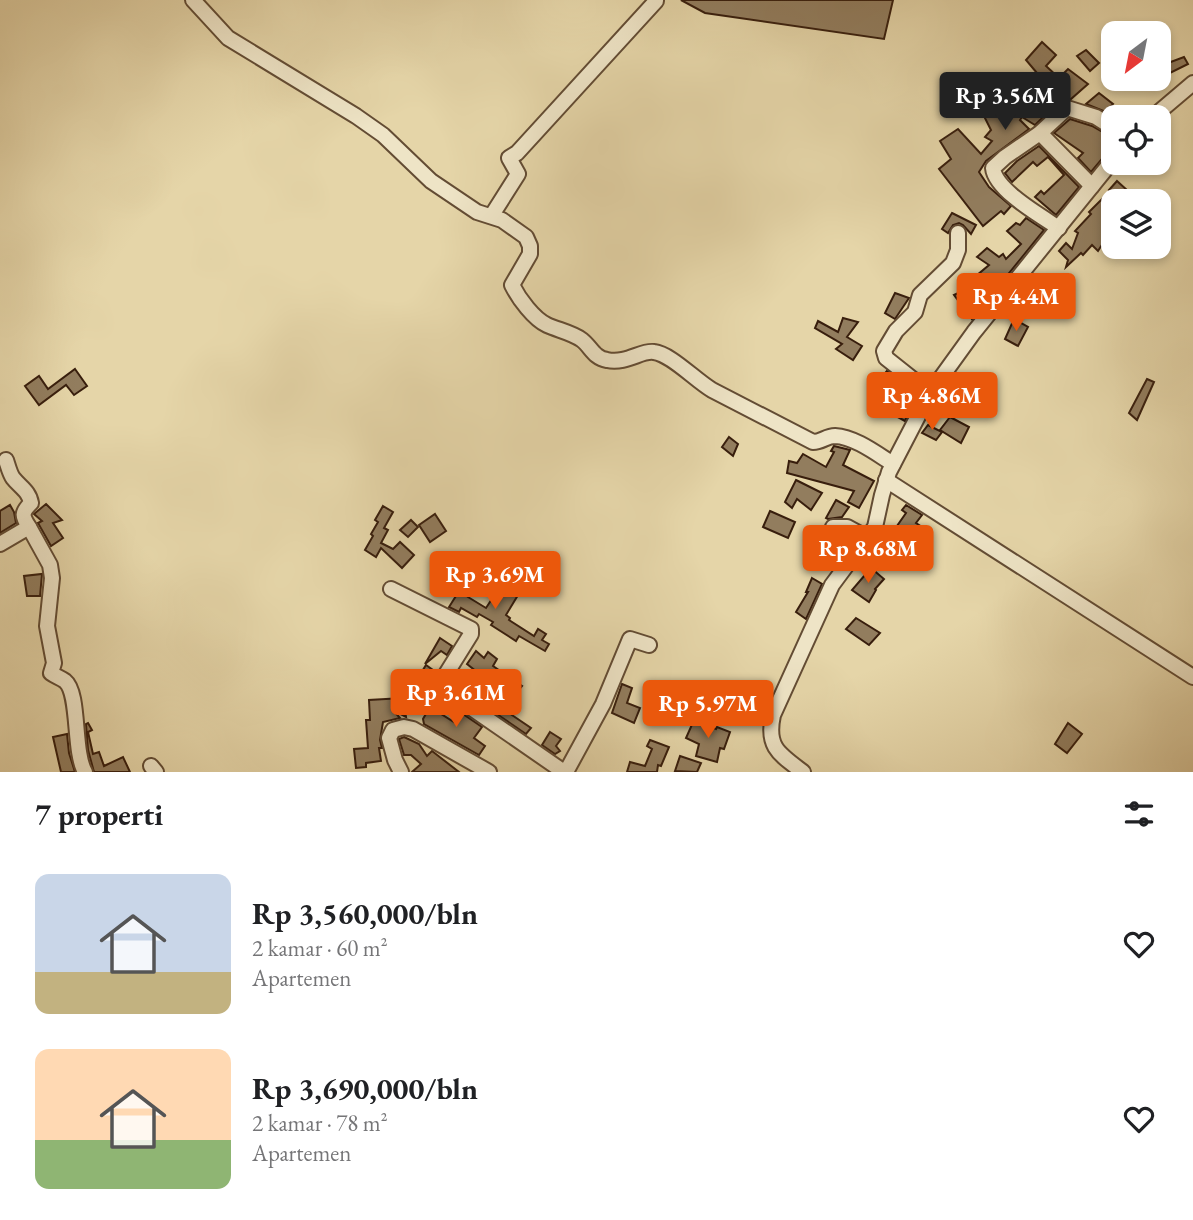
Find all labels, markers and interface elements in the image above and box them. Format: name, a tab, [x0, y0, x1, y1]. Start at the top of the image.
north arrow	[1101, 21, 1171, 91]
map controls	[1101, 21, 1171, 259]
pin: Rp 3.56M	[933, 72, 1077, 132]
text: Rp 3.56M	[956, 80, 1054, 110]
button: locate	[1101, 105, 1171, 175]
button: layers	[1101, 189, 1171, 259]
pin: Rp 4.4M	[951, 274, 1081, 333]
text: Rp 4.4M	[973, 281, 1059, 311]
pin: Rp 4.86M	[860, 372, 1004, 432]
text: Rp 4.86M	[883, 380, 981, 410]
pin: Rp 8.68M	[796, 526, 940, 585]
text: Rp 8.68M	[819, 533, 917, 563]
pin: Rp 3.69M	[423, 552, 567, 611]
text: Rp 3.69M	[446, 559, 544, 589]
pin: Rp 3.61M	[384, 670, 528, 729]
text: Rp 3.61M	[407, 677, 505, 707]
pin: Rp 5.97M	[636, 680, 780, 740]
text: Rp 5.97M	[659, 688, 757, 718]
text: 7 properti	[35, 795, 163, 834]
icon: filters	[1120, 795, 1158, 833]
text: Rp 3,560,000/bln	[252, 894, 478, 933]
icon: home	[91, 902, 175, 986]
icon: heart	[1120, 925, 1158, 963]
text: 2 kamar · 60 m²	[252, 933, 388, 963]
text: Apartemen	[252, 963, 351, 993]
text: Rp 3,690,000/bln	[252, 1069, 478, 1108]
icon: home	[91, 1077, 175, 1161]
icon: heart	[1120, 1100, 1158, 1138]
text: 2 kamar · 78 m²	[252, 1108, 388, 1138]
text: Apartemen	[252, 1138, 351, 1168]

